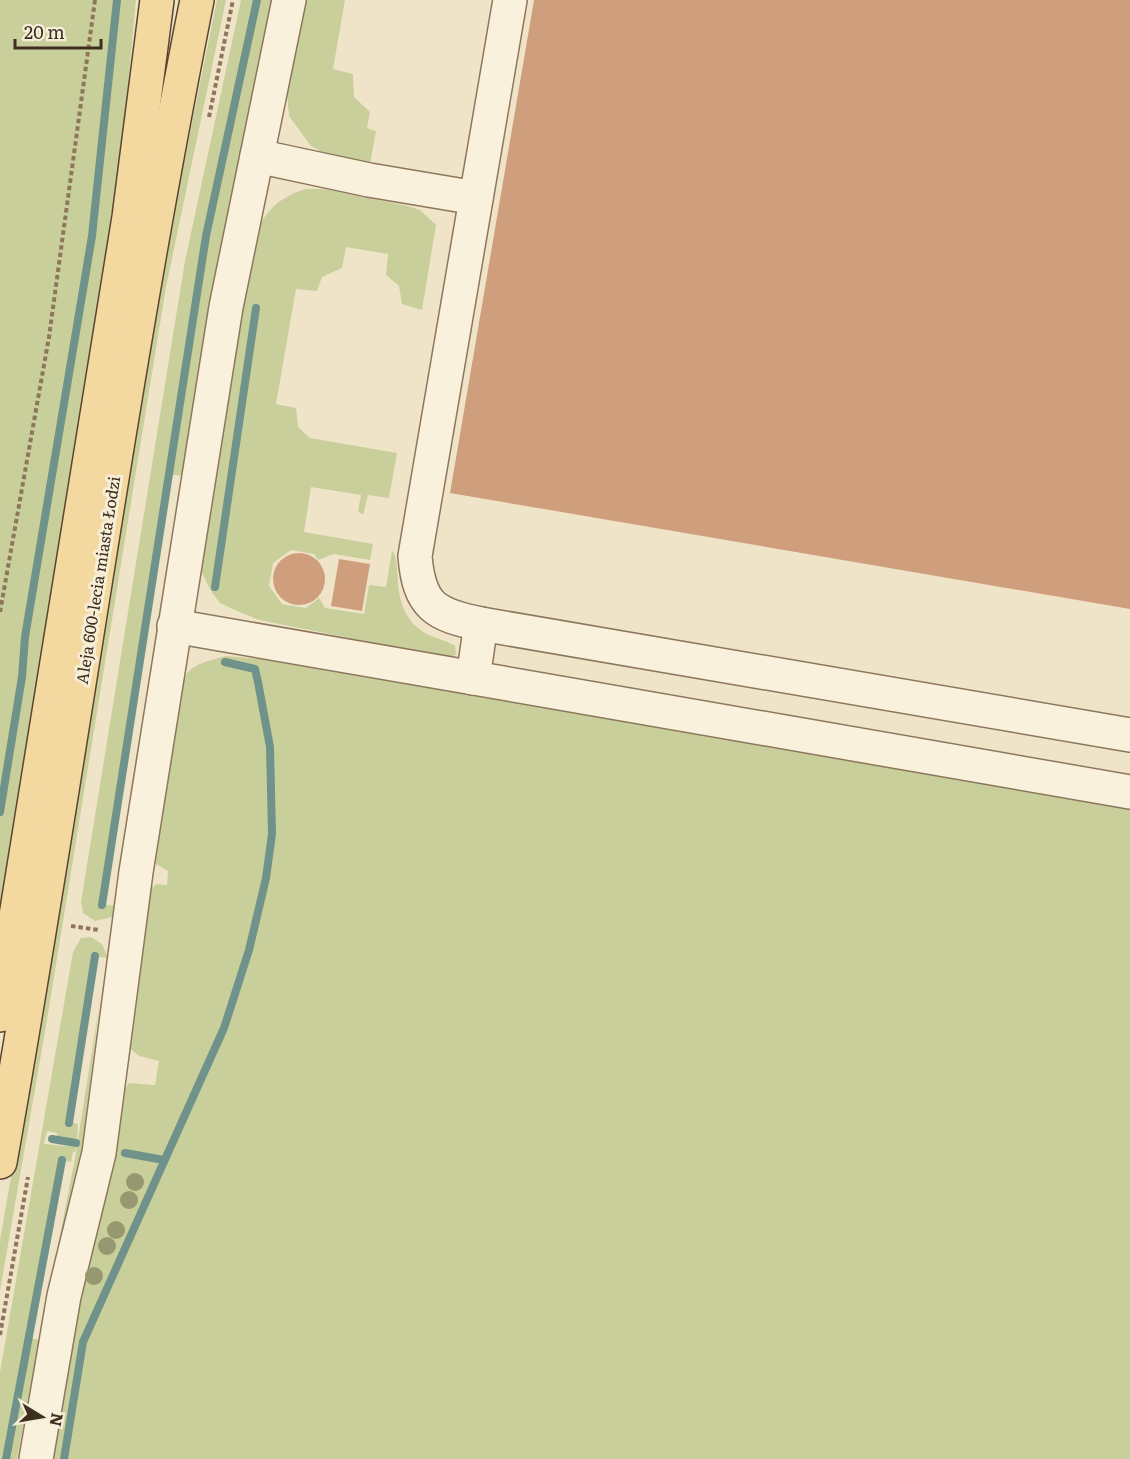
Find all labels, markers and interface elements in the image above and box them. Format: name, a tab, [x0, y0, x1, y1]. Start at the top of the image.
scale bar	[15, 12, 100, 50]
text: 20 m	[24, 18, 65, 45]
street label: Aleja 600-lecia miasta Łodzi	[69, 474, 125, 686]
north arrow	[12, 1387, 72, 1447]
text: N	[45, 1411, 71, 1429]

